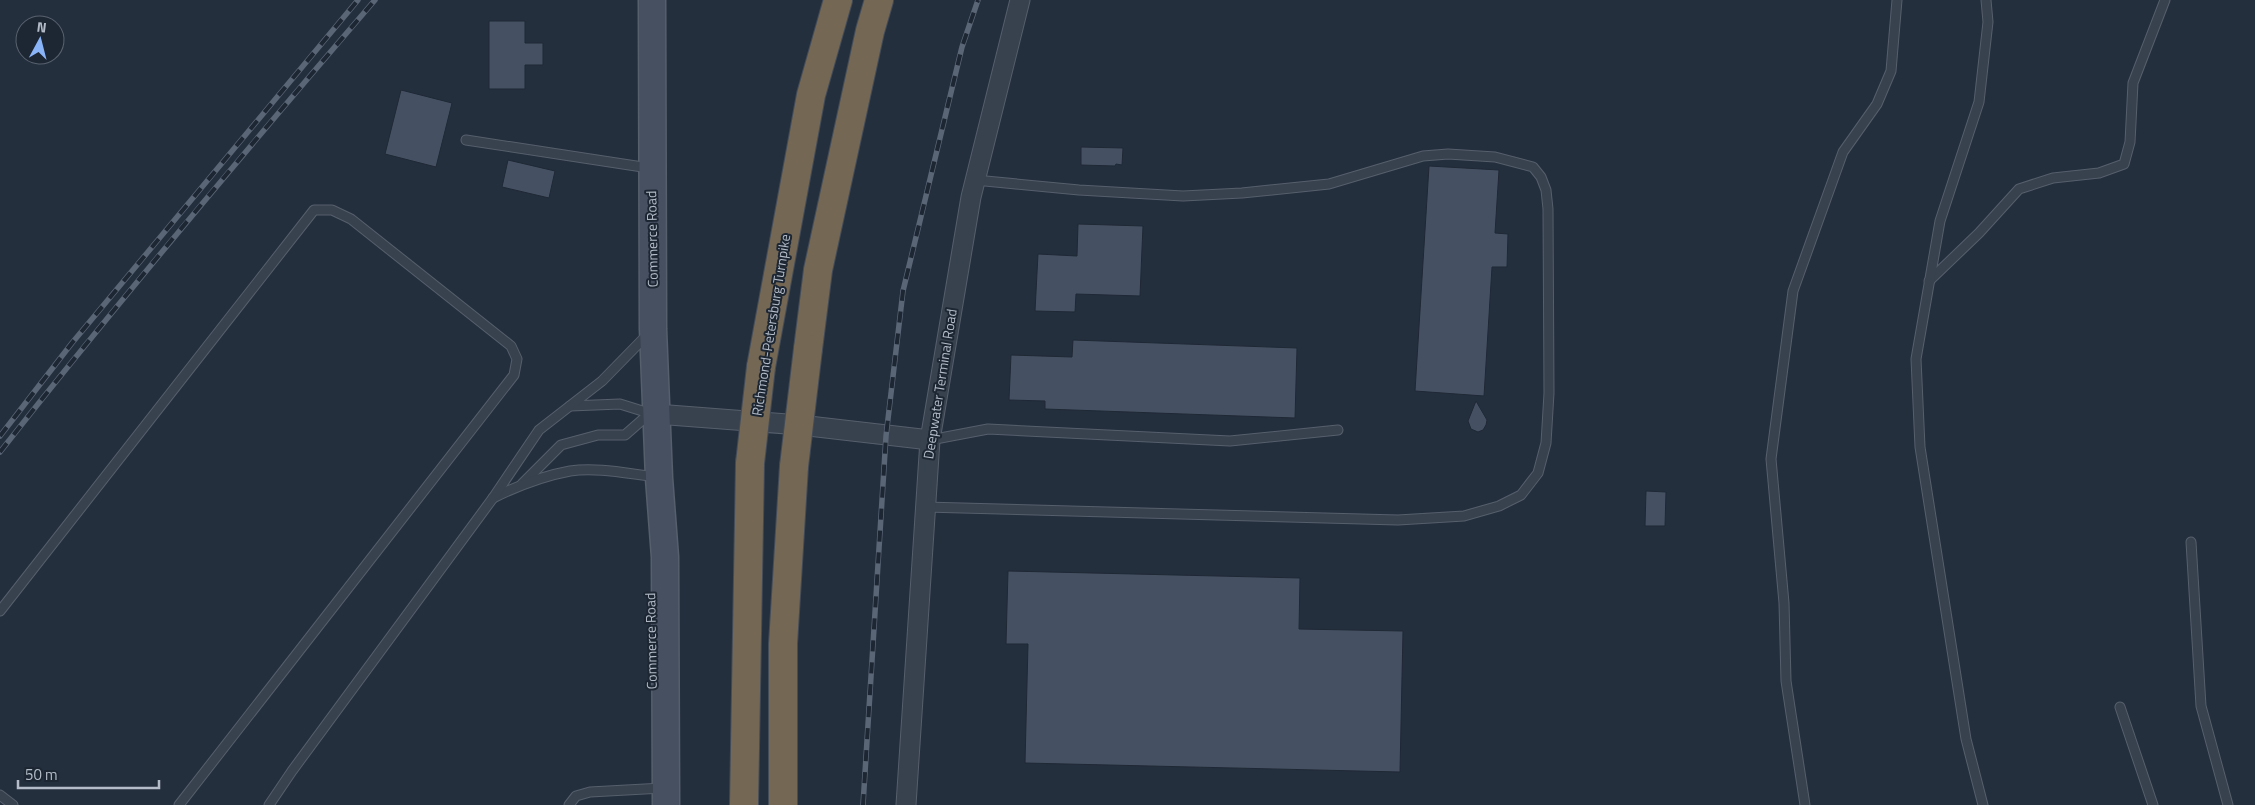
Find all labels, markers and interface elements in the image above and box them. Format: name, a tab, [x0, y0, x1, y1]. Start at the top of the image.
north arrow	[15, 15, 65, 65]
text: N	[36, 16, 48, 38]
street label: Commerce Road	[640, 191, 663, 287]
street label: Richmond-Petersburg Turnpike	[746, 232, 795, 417]
street label: Deepwater Terminal Road	[917, 307, 962, 461]
street label: Commerce Road	[639, 593, 662, 689]
scale bar	[18, 758, 159, 790]
text: 50 m	[25, 763, 58, 786]

